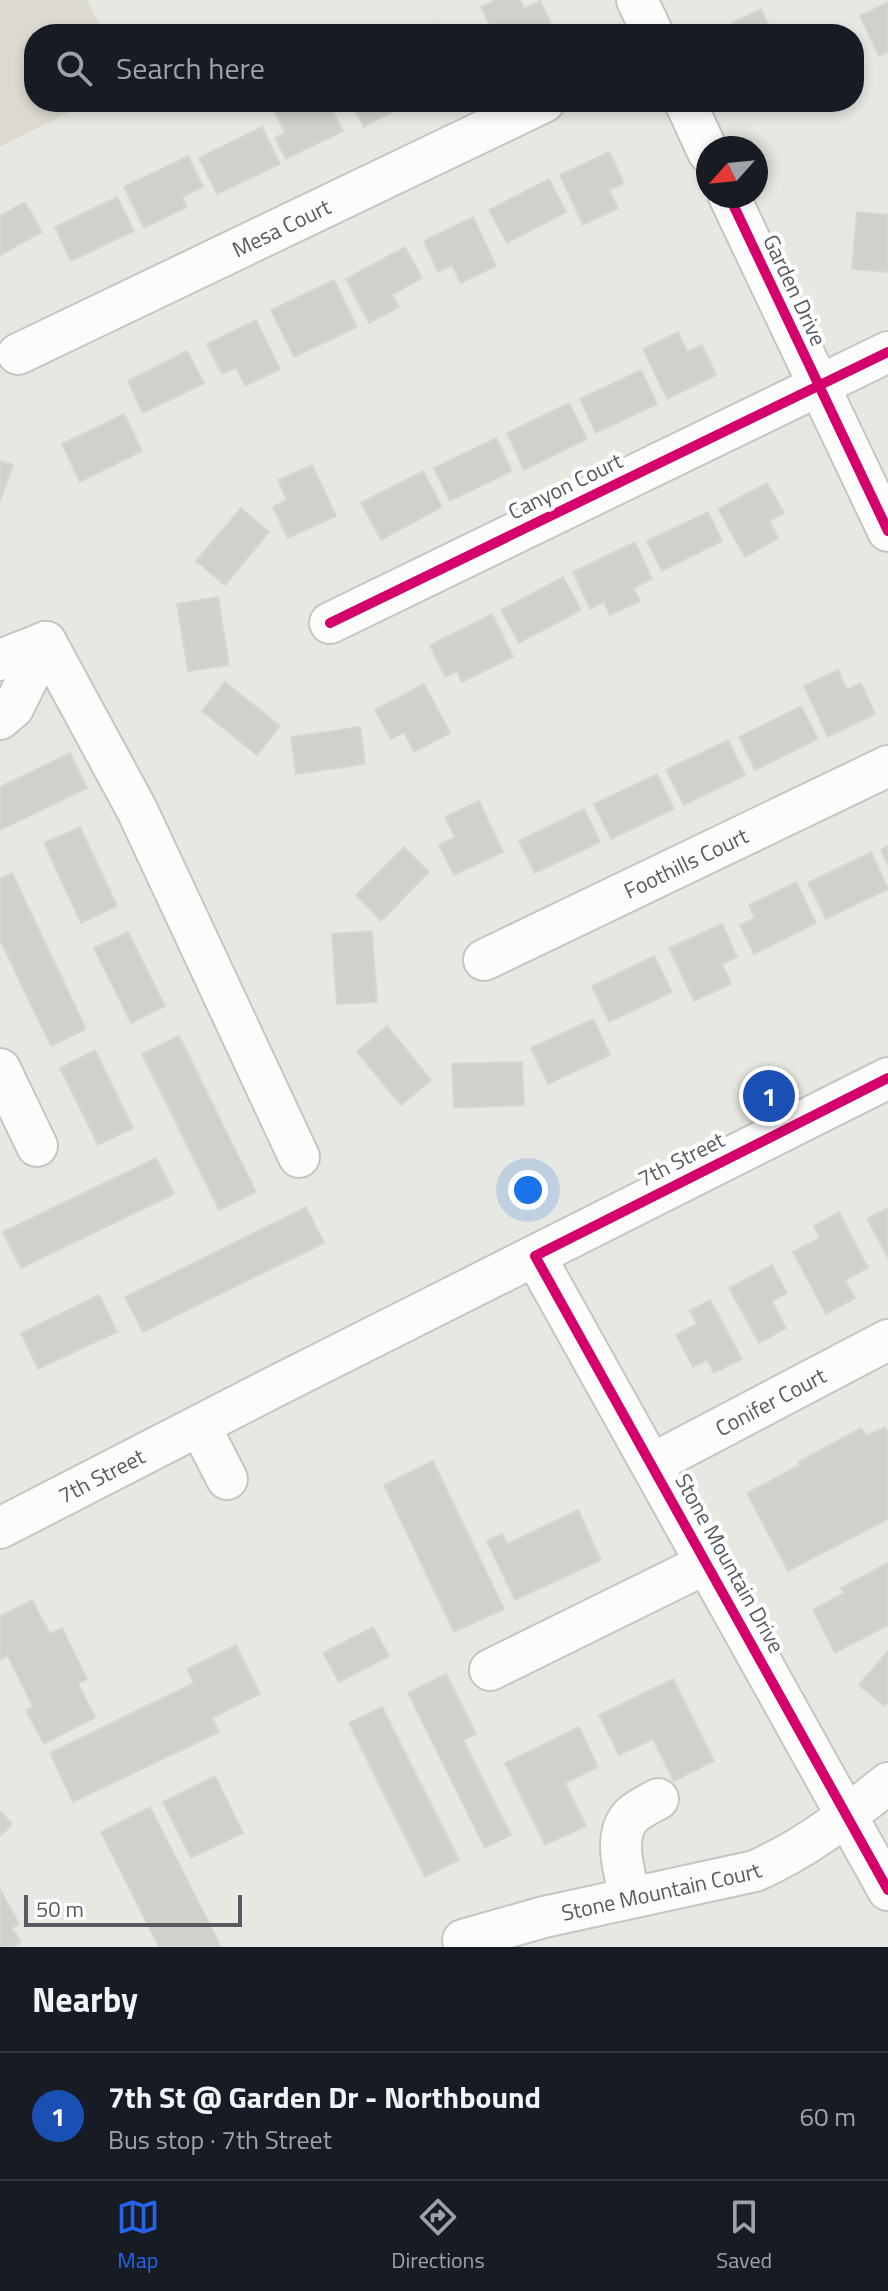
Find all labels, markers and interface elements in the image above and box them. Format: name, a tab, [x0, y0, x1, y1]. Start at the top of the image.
search box	[24, 24, 864, 112]
text: Search here	[116, 45, 265, 91]
icon: search	[52, 46, 96, 90]
north arrow	[696, 136, 768, 208]
street label: Mesa Court	[226, 189, 337, 266]
street label: Garden Drive	[754, 229, 836, 351]
street label: Canyon Court	[502, 443, 628, 528]
street label: Foothills Court	[618, 819, 754, 907]
pin: 1	[743, 1066, 795, 1126]
street label: 7th Street	[632, 1123, 731, 1195]
your location	[508, 1170, 548, 1210]
street label: Conifer Court	[709, 1358, 832, 1445]
street label: 7th Street	[52, 1439, 151, 1512]
street label: Stone Mountain Drive	[667, 1467, 793, 1659]
street label: Stone Mountain Court	[558, 1853, 767, 1930]
scale bar	[24, 1891, 242, 1927]
text: 50 m	[36, 1892, 84, 1926]
text: Nearby	[32, 1973, 138, 2025]
text: 7th St @ Garden Dr - Northbound	[108, 2074, 541, 2120]
text: 1	[51, 2097, 65, 2136]
text: 60 m	[799, 2097, 856, 2136]
text: Bus stop · 7th Street	[108, 2120, 332, 2159]
tab: Map	[116, 2195, 160, 2277]
tab: Directions	[391, 2195, 485, 2277]
tab: Saved	[716, 2195, 772, 2277]

